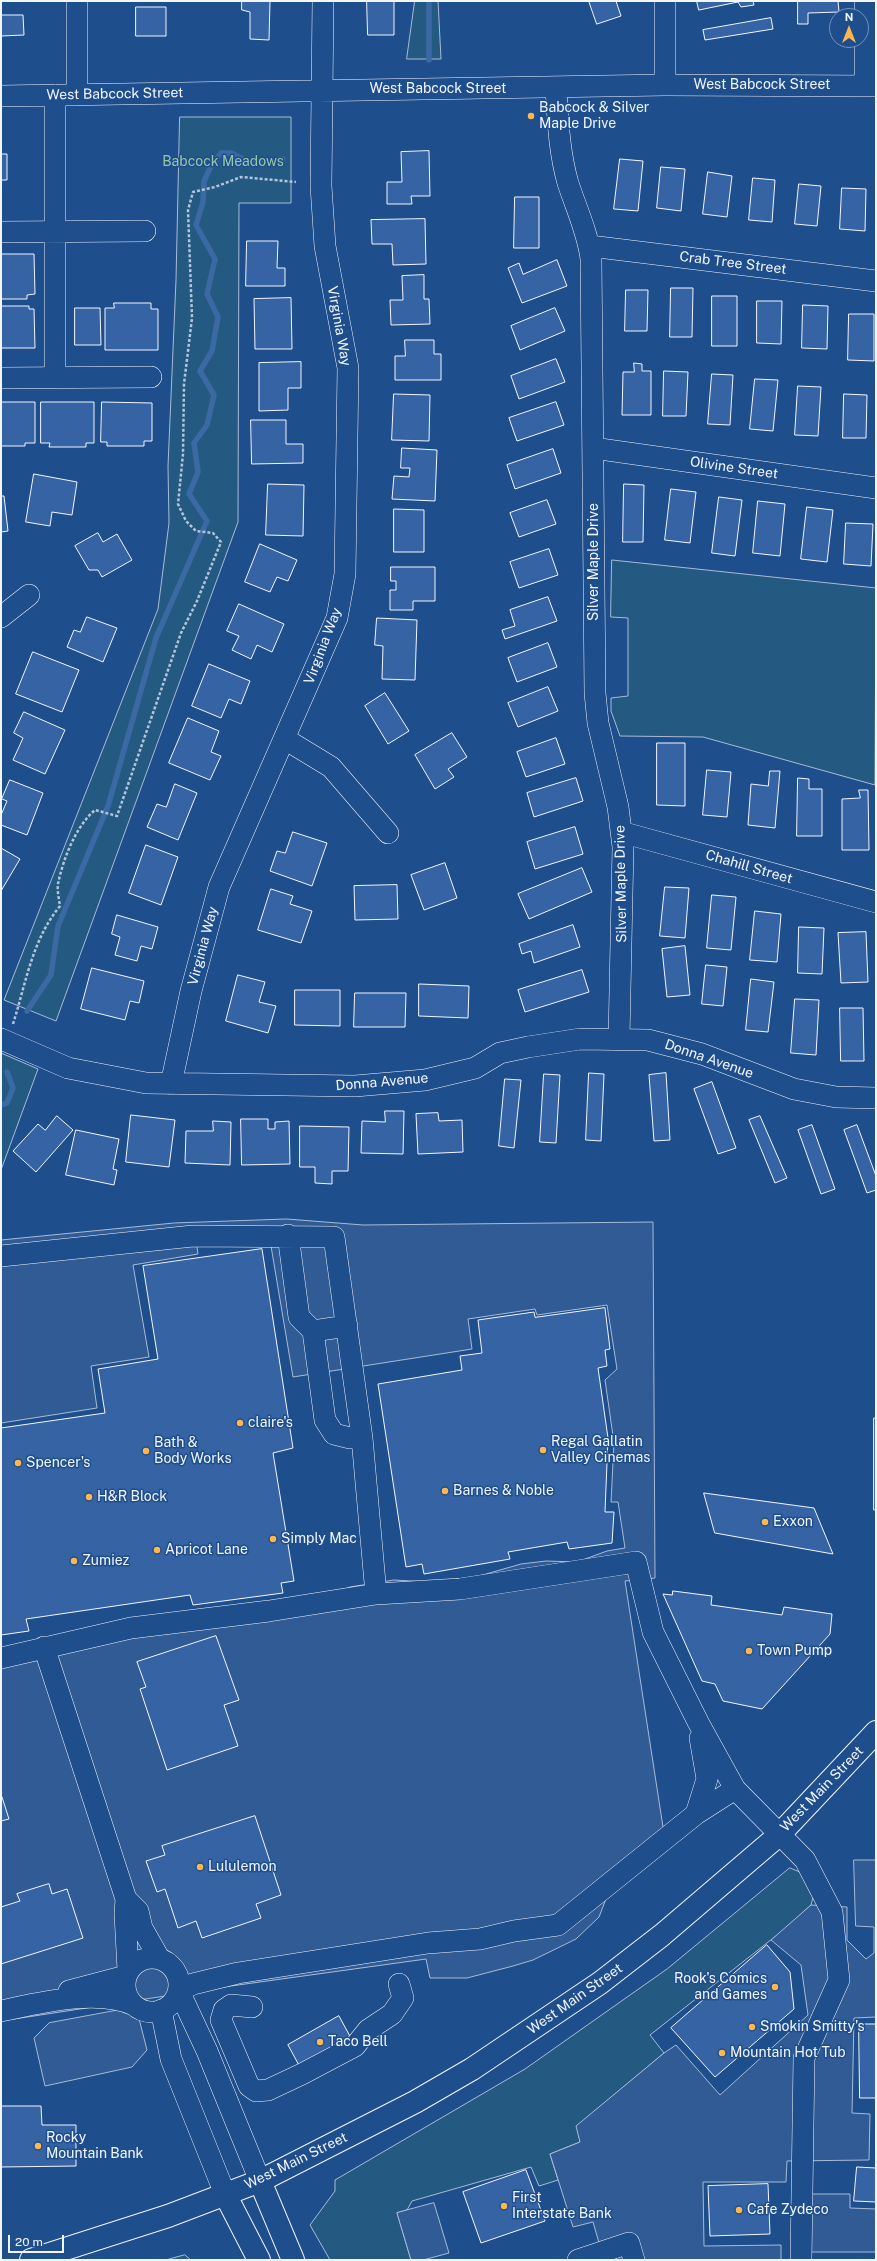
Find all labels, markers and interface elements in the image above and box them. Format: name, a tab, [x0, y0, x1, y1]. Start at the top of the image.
north arrow	[829, 8, 869, 48]
text: N	[845, 11, 853, 23]
street label: West Babcock Street	[693, 77, 831, 93]
street label: West Babcock Street	[369, 81, 507, 97]
street label: West Babcock Street	[46, 84, 184, 104]
place label: Babcock & Silver Maple Drive	[539, 100, 649, 132]
marker: Babcock & Silver Maple Drive	[526, 111, 536, 121]
park label: Babcock Meadows	[162, 154, 284, 170]
street label: Crab Tree Street	[679, 248, 787, 278]
street label: Virginia Way	[324, 285, 354, 367]
street label: Olivine Street	[689, 454, 779, 482]
street label: Silver Maple Drive	[586, 503, 602, 621]
street label: Virginia Way	[301, 605, 345, 687]
street label: Silver Maple Drive	[612, 825, 630, 943]
street label: Chahill Street	[704, 847, 794, 887]
street label: Virginia Way	[184, 905, 222, 987]
street label: Donna Avenue	[662, 1036, 756, 1082]
street label: Donna Avenue	[335, 1070, 429, 1094]
place label: claire's	[248, 1415, 293, 1431]
marker: claire's	[235, 1418, 245, 1428]
place label: Regal Gallatin Valley Cinemas	[551, 1434, 650, 1466]
place label: Bath & Body Works	[154, 1435, 231, 1468]
marker: Regal Gallatin Valley Cinemas	[538, 1445, 548, 1455]
marker: Bath & Body Works	[141, 1446, 151, 1456]
place label: Spencer's	[26, 1455, 90, 1471]
marker: Spencer's	[13, 1458, 23, 1468]
place label: Barnes & Noble	[453, 1483, 554, 1499]
marker: Barnes & Noble	[440, 1486, 450, 1496]
place label: H&R Block	[97, 1489, 167, 1505]
marker: H&R Block	[84, 1492, 94, 1502]
place label: Exxon	[773, 1514, 813, 1530]
marker: Exxon	[760, 1517, 770, 1527]
place label: Simply Mac	[281, 1531, 357, 1547]
marker: Simply Mac	[268, 1534, 278, 1544]
place label: Apricot Lane	[165, 1542, 248, 1558]
marker: Apricot Lane	[152, 1545, 162, 1555]
place label: Zumiez	[82, 1553, 129, 1569]
marker: Zumiez	[69, 1556, 79, 1566]
place label: Town Pump	[757, 1643, 832, 1659]
marker: Town Pump	[744, 1646, 754, 1656]
street label: West Main Street	[777, 1743, 867, 1835]
place label: Lululemon	[208, 1859, 276, 1875]
marker: Lululemon	[195, 1862, 205, 1872]
street label: West Main Street	[524, 1960, 626, 2038]
place label: Rook's Comics and Games	[674, 1971, 767, 2004]
marker: Rook's Comics and Games	[770, 1982, 780, 1992]
place label: Smokin Smitty's	[760, 2019, 865, 2035]
marker: Smokin Smitty's	[747, 2022, 757, 2032]
place label: Taco Bell	[328, 2034, 388, 2050]
marker: Taco Bell	[315, 2037, 325, 2047]
place label: Mountain Hot Tub	[730, 2045, 846, 2061]
marker: Mountain Hot Tub	[717, 2048, 727, 2058]
street label: West Main Street	[242, 2129, 350, 2193]
place label: Rocky Mountain Bank	[46, 2130, 143, 2162]
marker: Rocky Mountain Bank	[33, 2141, 43, 2151]
place label: First Interstate Bank	[512, 2190, 612, 2222]
marker: First Interstate Bank	[499, 2201, 509, 2211]
place label: Cafe Zydeco	[747, 2202, 829, 2218]
marker: Cafe Zydeco	[734, 2205, 744, 2215]
scale bar	[10, 2227, 66, 2253]
text: 20 m	[15, 2235, 43, 2249]

